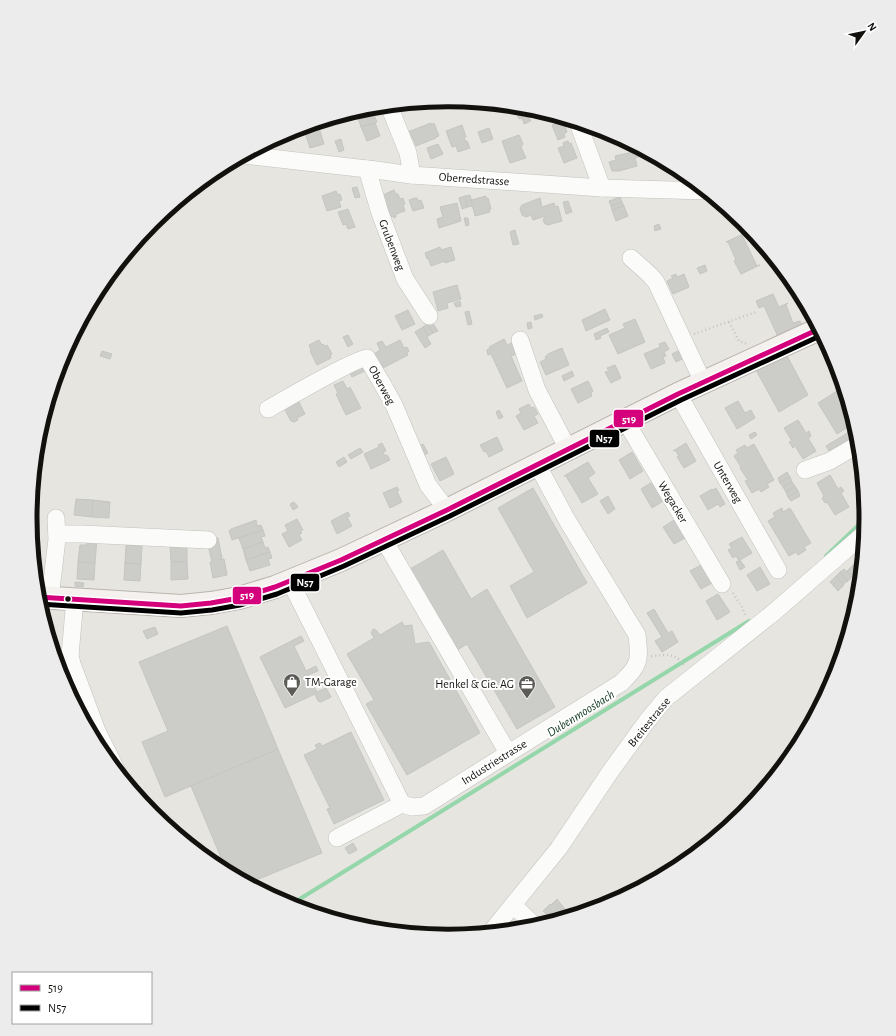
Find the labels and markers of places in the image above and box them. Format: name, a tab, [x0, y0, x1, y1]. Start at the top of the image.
unlabelled marker	[63, 594, 73, 604]
shop icon: TM-Garage	[282, 672, 302, 697]
office icon: Henkel & Cie. AG	[517, 674, 537, 699]
place label: TM-Garage	[305, 676, 357, 688]
place label: Henkel & Cie. AG	[435, 678, 514, 690]

